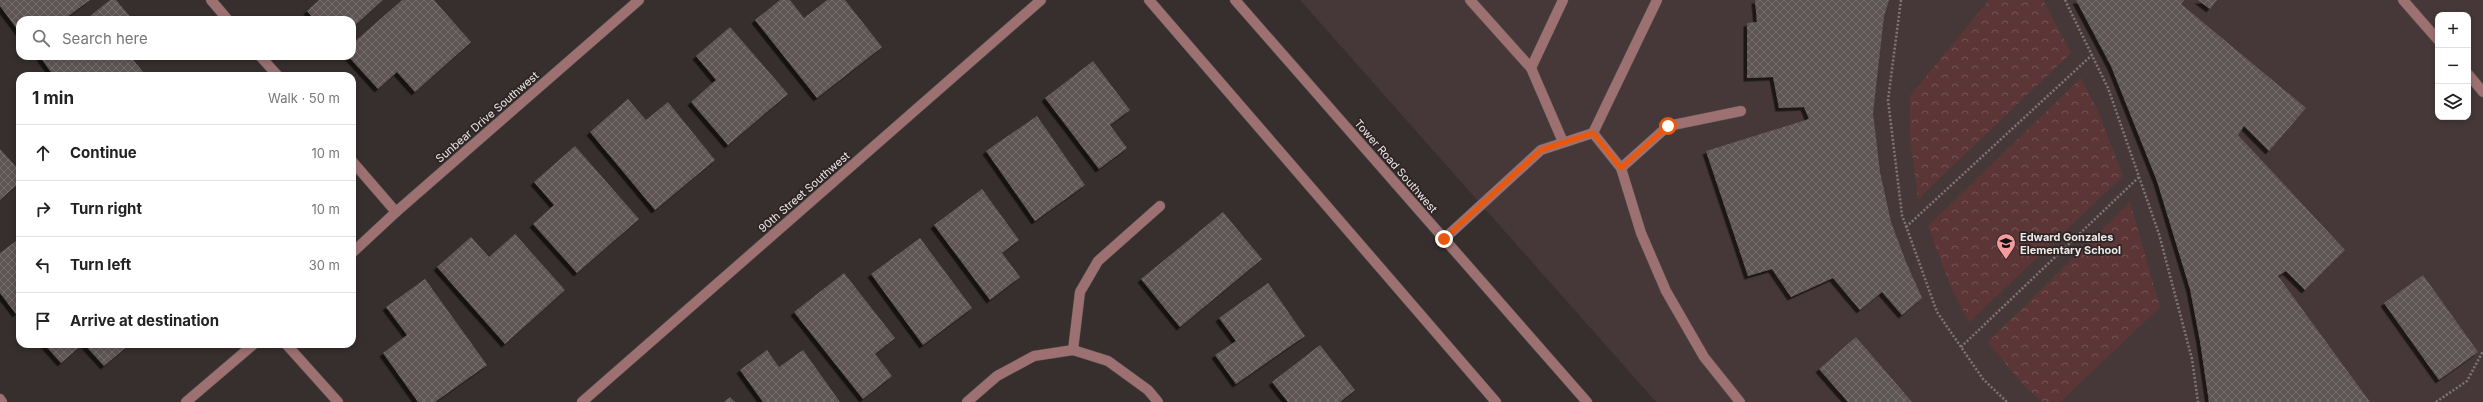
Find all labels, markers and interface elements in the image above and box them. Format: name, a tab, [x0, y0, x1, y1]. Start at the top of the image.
map controls	[2435, 12, 2471, 120]
button: +	[2435, 12, 2471, 48]
search box	[16, 16, 356, 60]
icon: search	[30, 27, 52, 49]
text: Search here	[62, 29, 148, 48]
button: −	[2435, 48, 2471, 84]
street label: Sunbear Drive Southwest	[433, 68, 542, 166]
button: layers	[2435, 84, 2471, 120]
text: 1 min	[32, 88, 74, 108]
text: Walk · 50 m	[268, 90, 340, 106]
street label: Tower Road Southwest	[1351, 116, 1441, 216]
route start	[1659, 117, 1677, 135]
icon: ahead	[32, 142, 54, 164]
text: Continue	[70, 143, 137, 162]
text: 10 m	[311, 145, 340, 161]
street label: 90th Street Southwest	[756, 148, 853, 235]
icon: right	[32, 198, 54, 220]
text: Turn right	[70, 199, 142, 218]
text: 10 m	[311, 201, 340, 217]
route end	[1435, 230, 1453, 248]
place label: Edward Gonzales Elementary School	[2020, 230, 2121, 257]
school or university icon: Edward Gonzales Elementary School	[1995, 232, 2017, 260]
icon: left	[32, 254, 54, 276]
text: Turn left	[70, 255, 131, 274]
text: 30 m	[309, 257, 340, 273]
icon: arrive	[32, 310, 54, 332]
text: Arrive at destination	[70, 311, 219, 330]

